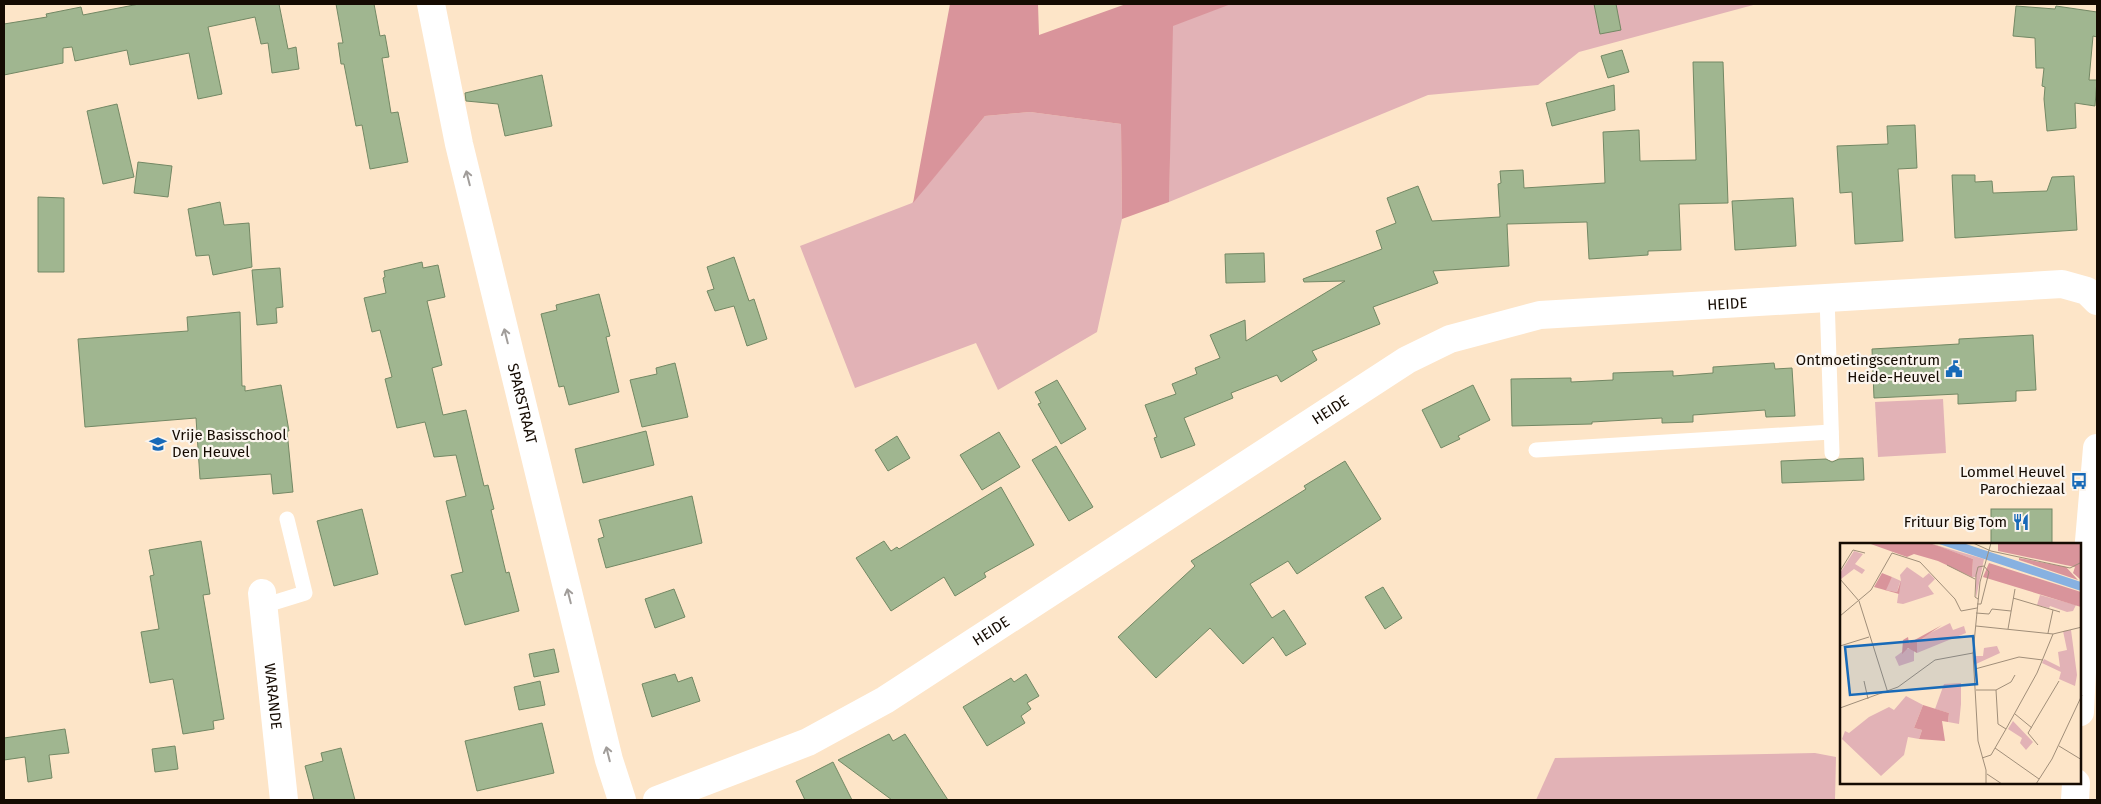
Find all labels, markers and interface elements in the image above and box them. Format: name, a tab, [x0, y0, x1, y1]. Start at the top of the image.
one-way arrow	[462, 171, 472, 187]
street label: HEIDE	[1707, 294, 1748, 314]
one-way arrow	[501, 328, 510, 344]
place label: Ontmoetingscentrum Heide-Heuvel	[1796, 351, 1941, 386]
public building icon: Ontmoetingscentrum Heide-Heuvel	[1944, 359, 1964, 379]
street label: SPARSTRAAT	[504, 361, 541, 446]
street label: HEIDE	[1309, 391, 1352, 428]
place label: Vrije Basisschool Den Heuvel	[172, 426, 287, 461]
school or university icon: Vrije Basisschool Den Heuvel	[148, 434, 168, 454]
place label: Lommel Heuvel Parochiezaal	[1960, 463, 2066, 498]
bus stop icon: Lommel Heuvel Parochiezaal	[2069, 471, 2089, 491]
restaurant icon: Frituur Big Tom	[2011, 512, 2031, 532]
place label: Frituur Big Tom	[1904, 513, 2007, 531]
inset map	[1840, 543, 2081, 784]
one-way arrow	[564, 588, 574, 604]
street label: HEIDE	[969, 612, 1013, 649]
street label: WARANDE	[261, 662, 285, 731]
one-way arrow	[603, 746, 612, 762]

